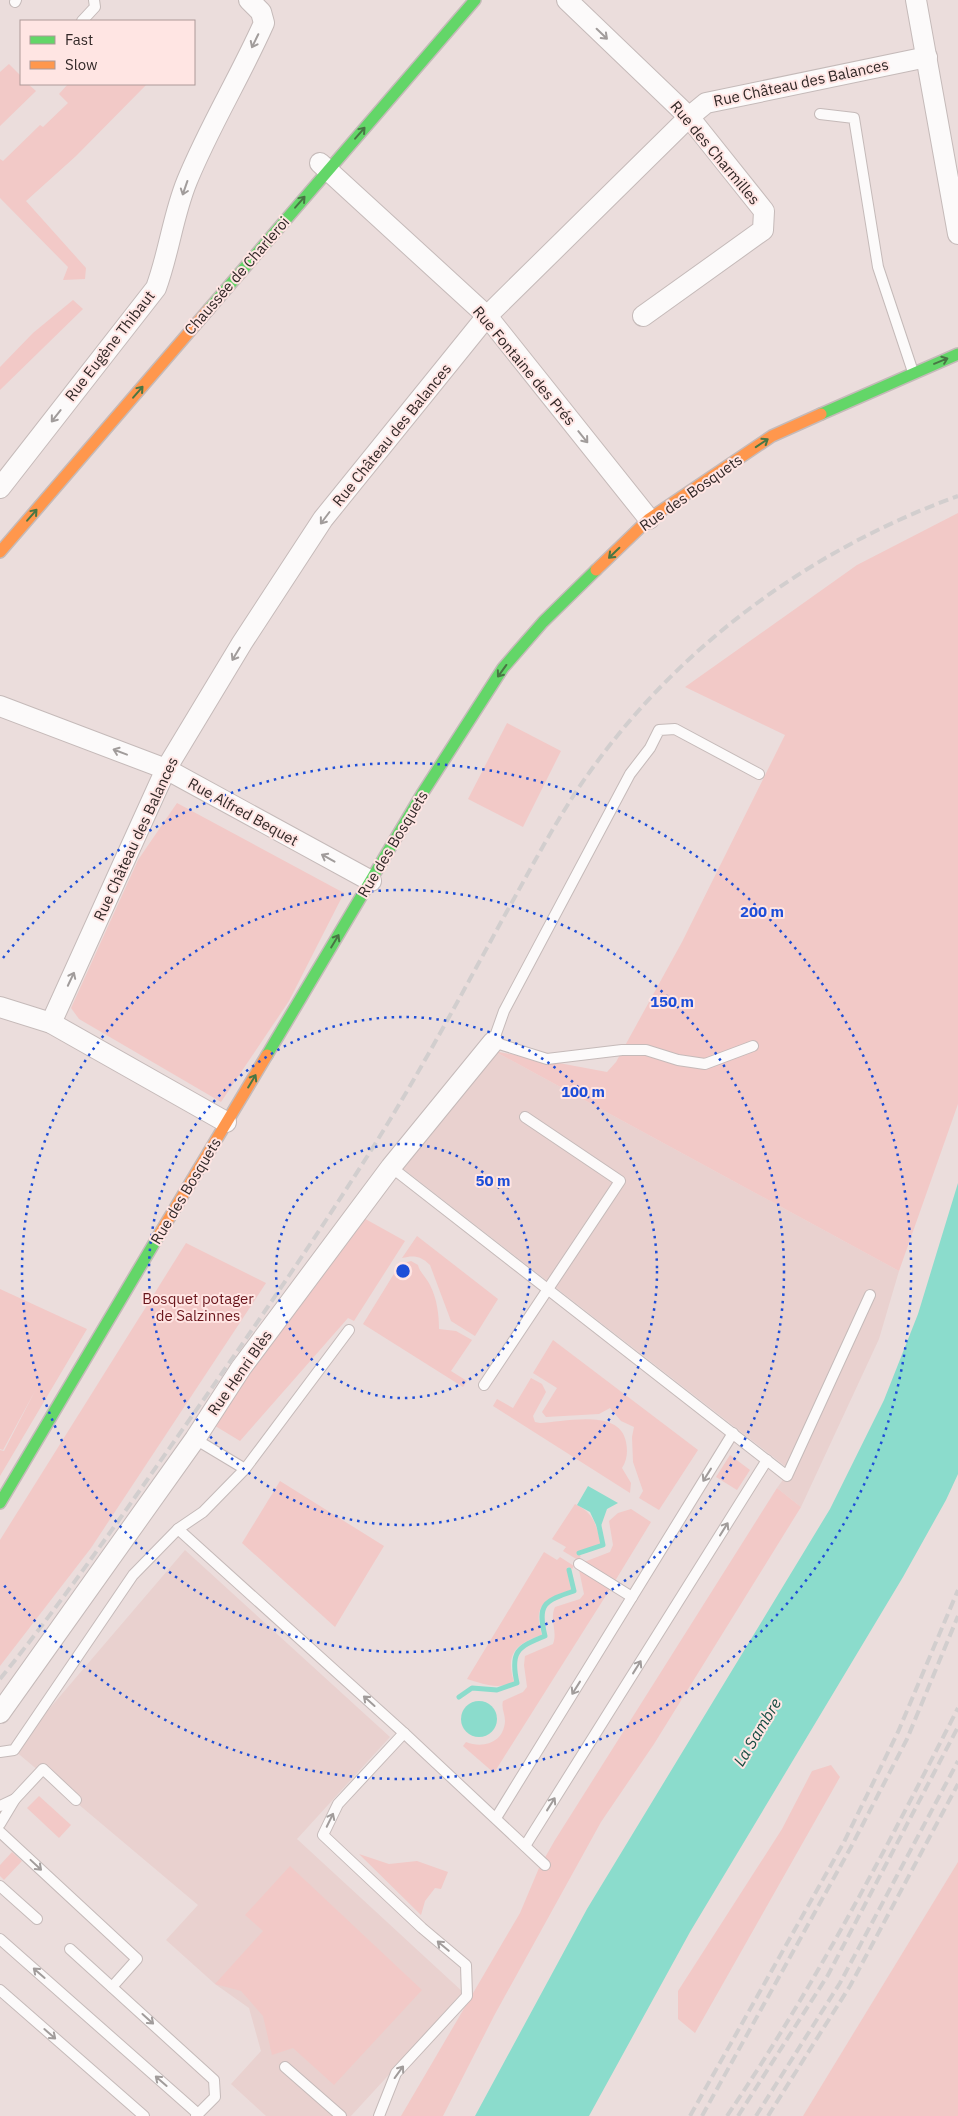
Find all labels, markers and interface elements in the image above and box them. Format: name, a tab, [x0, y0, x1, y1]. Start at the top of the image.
legend	[20, 20, 195, 85]
one-way arrow	[596, 28, 608, 40]
text: Fast	[65, 30, 93, 49]
one-way arrow	[250, 34, 260, 49]
text: Slow	[65, 55, 98, 74]
street label: Rue Château des Balances	[712, 55, 890, 110]
street label: Rue des Charmilles	[666, 97, 764, 208]
one-way arrow	[354, 127, 365, 140]
one-way arrow	[180, 179, 189, 195]
one-way arrow	[295, 196, 306, 209]
street label: Chaussée de Charleroi	[180, 213, 293, 339]
street label: Rue Eugène Thibaut	[61, 287, 159, 405]
street label: Rue Fontaine des Prés	[469, 302, 580, 429]
one-way arrow	[933, 356, 949, 365]
street label: Rue Château des Balances	[328, 359, 455, 510]
one-way arrow	[132, 386, 143, 399]
one-way arrow	[50, 409, 61, 422]
one-way arrow	[578, 430, 589, 443]
one-way arrow	[755, 438, 769, 448]
street label: Rue des Bosquets	[636, 450, 746, 535]
one-way arrow	[26, 509, 37, 522]
one-way arrow	[320, 511, 330, 525]
one-way arrow	[609, 547, 621, 559]
one-way arrow	[230, 646, 240, 660]
one-way arrow	[497, 663, 507, 677]
one-way arrow	[113, 747, 128, 756]
street label: Rue Château des Balances	[89, 754, 182, 924]
street label: Rue Alfred Bequet	[185, 773, 302, 850]
street label: Rue des Bosquets	[353, 787, 432, 901]
one-way arrow	[321, 853, 336, 863]
text: 200 m	[740, 902, 784, 921]
one-way arrow	[331, 935, 341, 949]
one-way arrow	[67, 972, 76, 987]
text: 150 m	[650, 992, 694, 1011]
one-way arrow	[247, 1074, 257, 1088]
text: 100 m	[561, 1082, 605, 1101]
street label: Rue des Bosquets	[146, 1134, 225, 1248]
text: 50 m	[476, 1171, 510, 1190]
centre of rings	[394, 1262, 412, 1280]
park label: Bosquet potager de Salzinnes	[142, 1289, 254, 1325]
street label: Rue Henri Blès	[203, 1327, 276, 1419]
one-way arrow	[702, 1467, 712, 1481]
one-way arrow	[719, 1523, 729, 1537]
one-way arrow	[633, 1660, 643, 1674]
one-way arrow	[571, 1680, 581, 1694]
water label: La Sambre	[729, 1694, 785, 1770]
one-way arrow	[362, 1695, 375, 1707]
one-way arrow	[546, 1798, 556, 1812]
one-way arrow	[325, 1813, 335, 1828]
one-way arrow	[29, 1859, 42, 1871]
one-way arrow	[437, 1940, 450, 1952]
one-way arrow	[32, 1968, 45, 1979]
one-way arrow	[141, 2014, 154, 2025]
one-way arrow	[43, 2028, 56, 2039]
one-way arrow	[394, 2065, 404, 2079]
one-way arrow	[154, 2075, 167, 2086]

